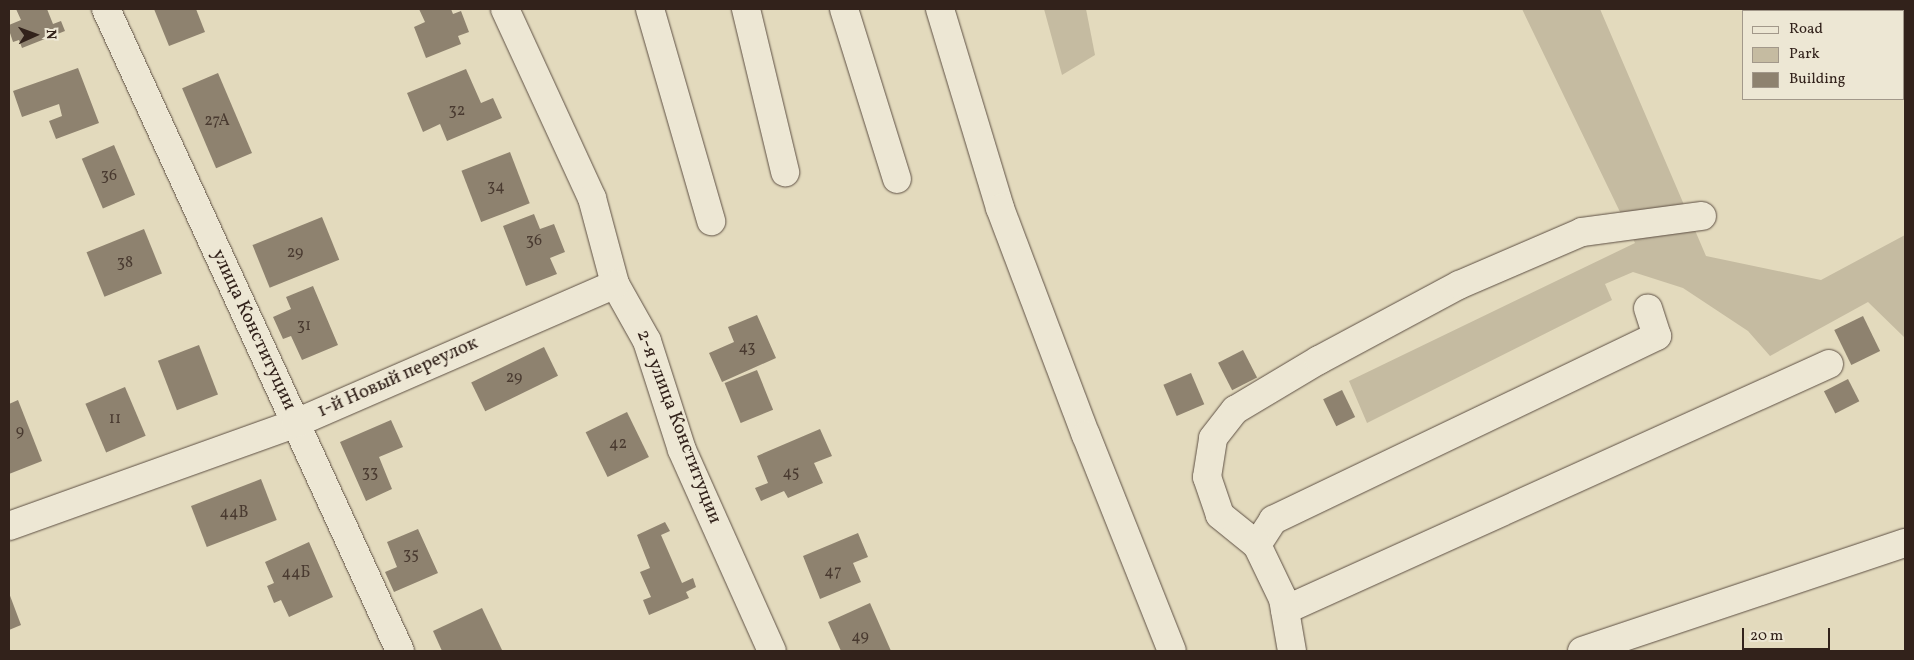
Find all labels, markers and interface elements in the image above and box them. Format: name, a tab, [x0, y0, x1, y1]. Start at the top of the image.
north arrow	[10, 10, 60, 60]
legend	[1742, 10, 1904, 100]
text: Road	[1789, 19, 1823, 40]
text: N	[41, 29, 60, 40]
text: Park	[1789, 44, 1820, 65]
text: Building	[1789, 69, 1845, 90]
house number: 32	[449, 101, 465, 121]
house number: 27А	[204, 111, 230, 131]
house number: 36	[101, 166, 117, 186]
house number: 34	[487, 177, 505, 197]
house number: 36	[526, 231, 542, 251]
house number: 29	[287, 243, 303, 263]
street label: улица Конституции	[206, 246, 300, 414]
house number: 38	[117, 253, 133, 273]
house number: 31	[297, 316, 311, 336]
street label: 2-я улица Конституции	[630, 326, 726, 528]
street label: 1-й Новый переулок	[314, 332, 482, 424]
house number: 43	[738, 338, 756, 358]
house number: 29	[506, 368, 522, 388]
house number: 11	[109, 409, 121, 429]
house number: 9	[16, 422, 24, 442]
house number: 42	[609, 434, 627, 454]
house number: 33	[362, 463, 378, 483]
house number: 45	[783, 463, 799, 483]
house number: 44В	[219, 503, 249, 523]
house number: 35	[403, 545, 419, 565]
house number: 47	[824, 562, 842, 582]
house number: 44Б	[282, 563, 310, 583]
scale bar	[1744, 618, 1832, 650]
text: 20 m	[1750, 626, 1783, 647]
house number: 49	[851, 627, 869, 647]

